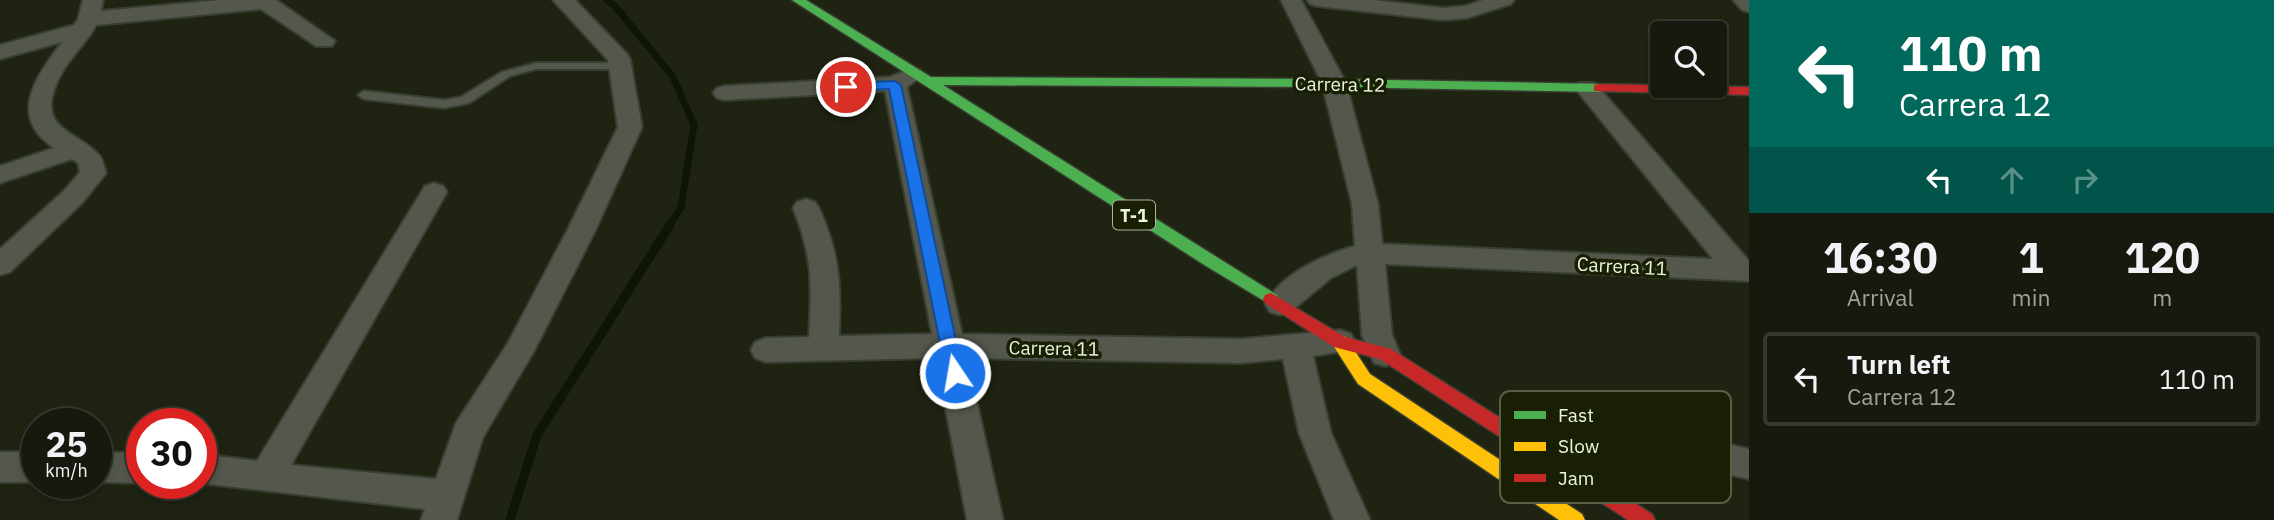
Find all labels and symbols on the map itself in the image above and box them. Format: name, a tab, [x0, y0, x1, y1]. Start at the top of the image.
pin	[816, 57, 876, 117]
street label: Carrera 12	[1295, 71, 1385, 97]
road number: T-1	[1113, 200, 1155, 230]
street label: Carrera 11	[1576, 252, 1668, 280]
street label: Carrera 11	[1009, 335, 1099, 361]
position arrow	[918, 336, 992, 410]
legend	[1500, 391, 1731, 503]
text: Fast	[1558, 403, 1594, 427]
speed limit sign: 30	[126, 408, 217, 499]
text: Slow	[1558, 434, 1599, 458]
text: Jam	[1558, 466, 1594, 490]

